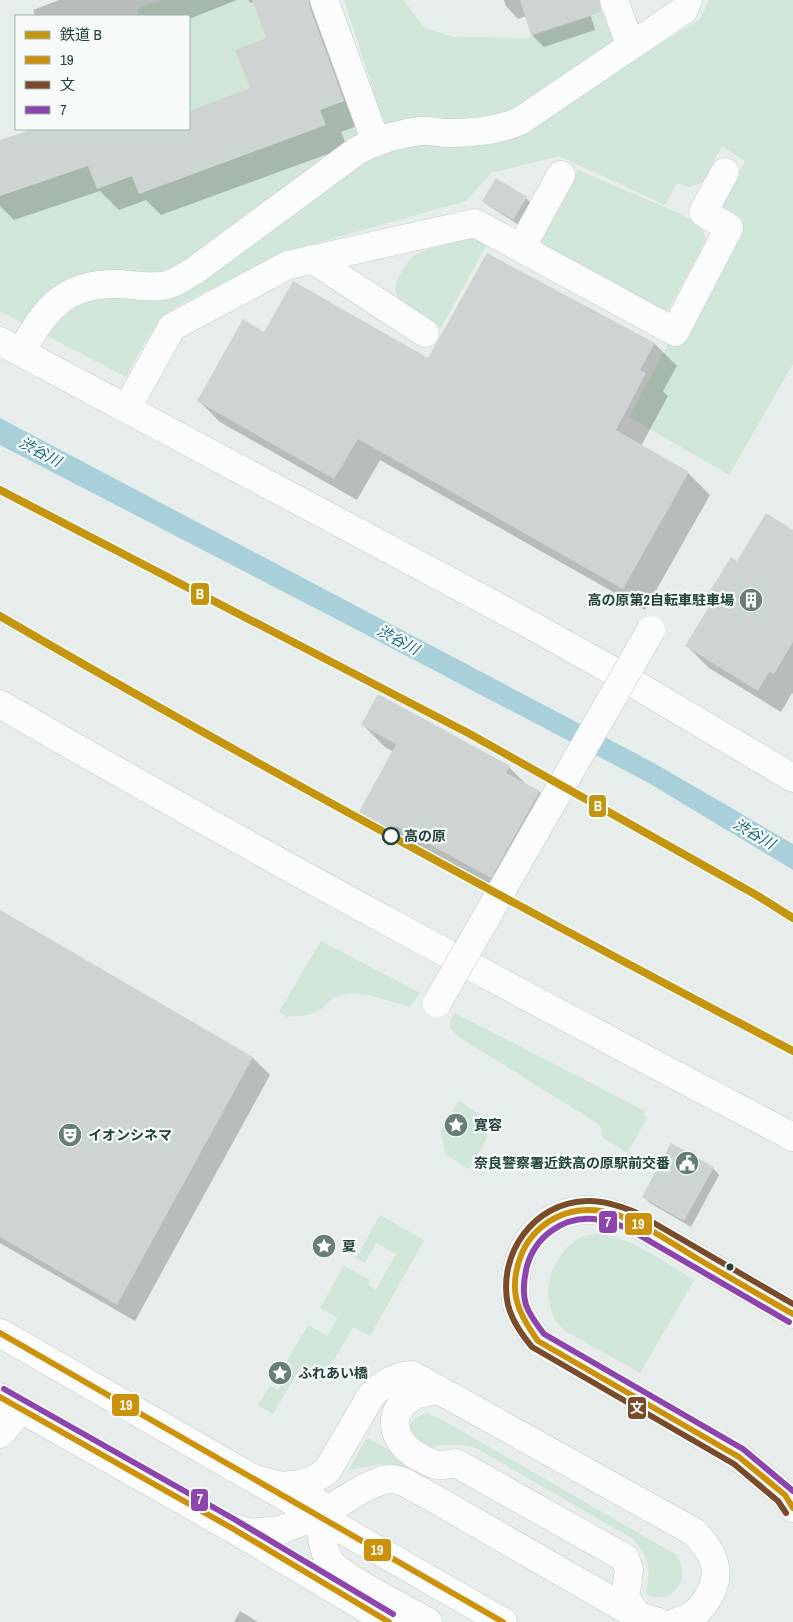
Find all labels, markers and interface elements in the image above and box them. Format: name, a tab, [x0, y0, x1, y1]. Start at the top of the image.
legend	[15, 15, 190, 130]
text: 鉄道 B	[60, 24, 102, 45]
text: 19	[60, 49, 74, 70]
text: 文	[60, 74, 75, 95]
text: 7	[60, 99, 67, 120]
water label: 渋谷川	[15, 432, 67, 472]
line badge: B	[190, 582, 210, 606]
text: B	[196, 585, 204, 603]
building icon: 高の原第2自転車駐車場	[738, 587, 764, 613]
place label: 高の原第2自転車駐車場	[588, 591, 734, 609]
water label: 渋谷川	[373, 620, 425, 660]
line badge: B	[588, 794, 607, 818]
text: B	[594, 797, 602, 815]
water label: 渋谷川	[730, 813, 781, 855]
marker: 高の原	[382, 827, 400, 845]
place label: 高の原	[404, 827, 446, 845]
place icon: 寛容	[443, 1112, 469, 1138]
place label: 寛容	[474, 1116, 502, 1134]
theatre icon: イオンシネマ	[57, 1122, 83, 1148]
place label: イオンシネマ	[88, 1126, 172, 1144]
public building icon: 奈良警察署近鉄高の原駅前交番	[674, 1150, 700, 1176]
place label: 奈良警察署近鉄高の原駅前交番	[474, 1154, 670, 1172]
line badge: 7	[598, 1210, 618, 1234]
line badge: 19	[624, 1212, 653, 1236]
text: 7	[605, 1213, 612, 1231]
text: 19	[632, 1215, 644, 1233]
place icon: 夏	[311, 1233, 337, 1259]
place label: 夏	[342, 1237, 356, 1255]
unlabelled marker	[725, 1262, 735, 1272]
place icon: ふれあい橋	[267, 1360, 293, 1386]
place label: ふれあい橋	[298, 1364, 368, 1382]
line badge: 19	[111, 1393, 140, 1417]
text: 19	[120, 1396, 132, 1414]
line badge: 文	[627, 1396, 647, 1420]
text: 文	[630, 1399, 644, 1417]
line badge: 7	[190, 1488, 209, 1512]
text: 7	[197, 1490, 204, 1508]
line badge: 19	[363, 1538, 392, 1562]
text: 19	[371, 1541, 383, 1559]

